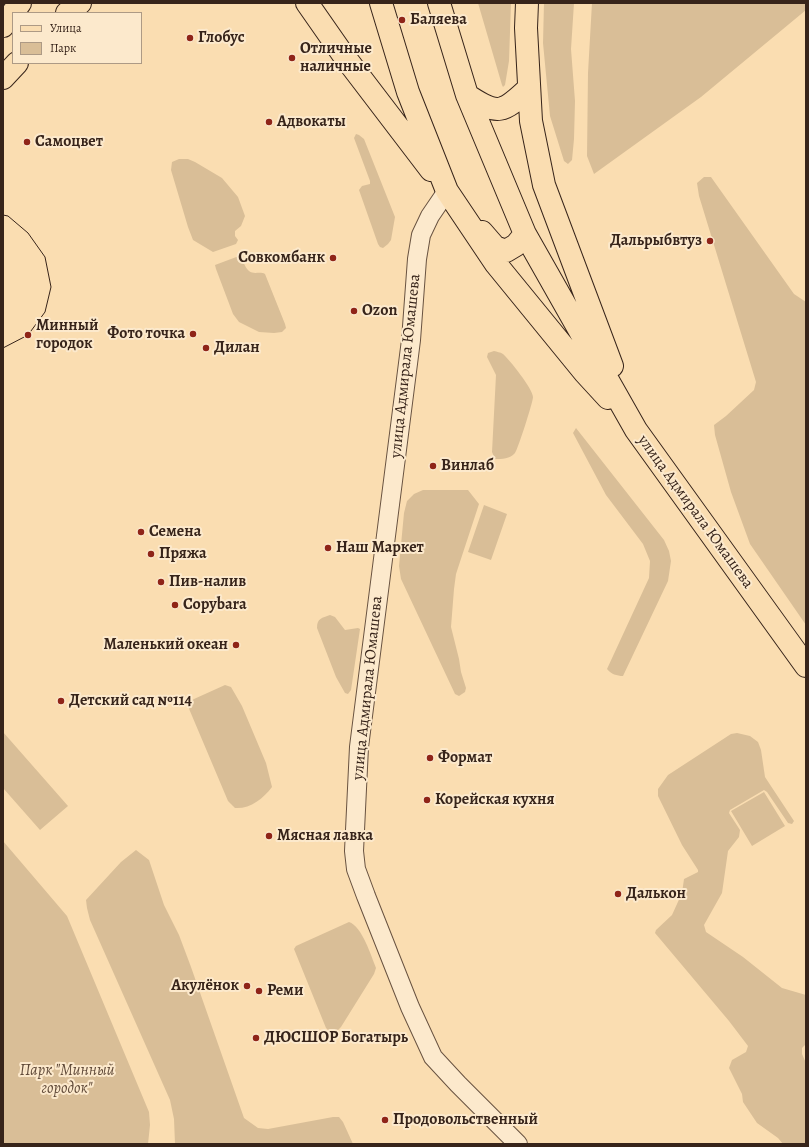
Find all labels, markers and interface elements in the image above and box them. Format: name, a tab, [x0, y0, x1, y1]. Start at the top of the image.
place label: Баляева	[410, 10, 467, 30]
legend	[12, 12, 142, 64]
marker: Баляева	[397, 15, 407, 25]
text: Улица	[50, 20, 81, 36]
place label: Глобус	[198, 28, 245, 48]
marker: Глобус	[185, 33, 195, 43]
place label: Отличные наличные	[300, 39, 372, 77]
text: Парк	[50, 40, 76, 56]
marker: Отличные наличные	[287, 53, 297, 63]
place label: Адвокаты	[277, 112, 346, 132]
marker: Адвокаты	[264, 117, 274, 127]
place label: Самоцвет	[35, 132, 103, 152]
marker: Самоцвет	[22, 137, 32, 147]
place label: Дальрыбвтуз	[610, 231, 702, 251]
marker: Дальрыбвтуз	[705, 236, 715, 246]
place label: Совкомбанк	[238, 248, 325, 268]
marker: Совкомбанк	[328, 253, 338, 263]
street label: улица Адмирала Юмашева	[387, 273, 425, 459]
place label: Ozon	[362, 301, 397, 321]
marker: Ozon	[349, 306, 359, 316]
place label: Минный городок	[36, 316, 99, 354]
place label: Фото точка	[107, 324, 185, 344]
marker: Фото точка	[188, 329, 198, 339]
marker: Минный городок	[23, 330, 33, 340]
place label: Дилан	[214, 338, 260, 358]
marker: Дилан	[201, 343, 211, 353]
street label: улица Адмирала Юмашева	[633, 432, 757, 592]
place label: Винлаб	[441, 456, 494, 476]
marker: Винлаб	[428, 461, 438, 471]
place label: Семена	[149, 522, 201, 542]
marker: Семена	[136, 527, 146, 537]
place label: Наш Маркет	[336, 538, 424, 558]
marker: Наш Маркет	[323, 543, 333, 553]
place label: Пряжа	[159, 544, 207, 564]
marker: Пряжа	[146, 549, 156, 559]
place label: Пив-налив	[169, 572, 246, 592]
marker: Пив-налив	[156, 577, 166, 587]
place label: Copybara	[183, 595, 247, 615]
street label: улица Адмирала Юмашева	[349, 595, 387, 781]
marker: Copybara	[170, 600, 180, 610]
place label: Маленький океан	[104, 635, 228, 655]
marker: Маленький океан	[231, 640, 241, 650]
place label: Детский сад №114	[69, 691, 192, 711]
marker: Детский сад №114	[56, 696, 66, 706]
place label: Формат	[438, 748, 492, 768]
marker: Формат	[425, 753, 435, 763]
place label: Корейская кухня	[435, 790, 555, 810]
marker: Корейская кухня	[422, 795, 432, 805]
place label: Мясная лавка	[277, 826, 373, 846]
marker: Мясная лавка	[264, 831, 274, 841]
place label: Далькон	[626, 884, 686, 904]
marker: Далькон	[613, 889, 623, 899]
place label: Акулёнок	[171, 976, 239, 996]
marker: Акулёнок	[242, 981, 252, 991]
place label: Реми	[267, 981, 303, 1001]
marker: Реми	[254, 986, 264, 996]
place label: ДЮСШОР Богатырь	[264, 1028, 408, 1048]
marker: ДЮСШОР Богатырь	[251, 1033, 261, 1043]
park label: Парк "Минный городок"	[19, 1061, 115, 1099]
place label: Продовольственный	[393, 1110, 538, 1130]
marker: Продовольственный	[380, 1115, 390, 1125]

